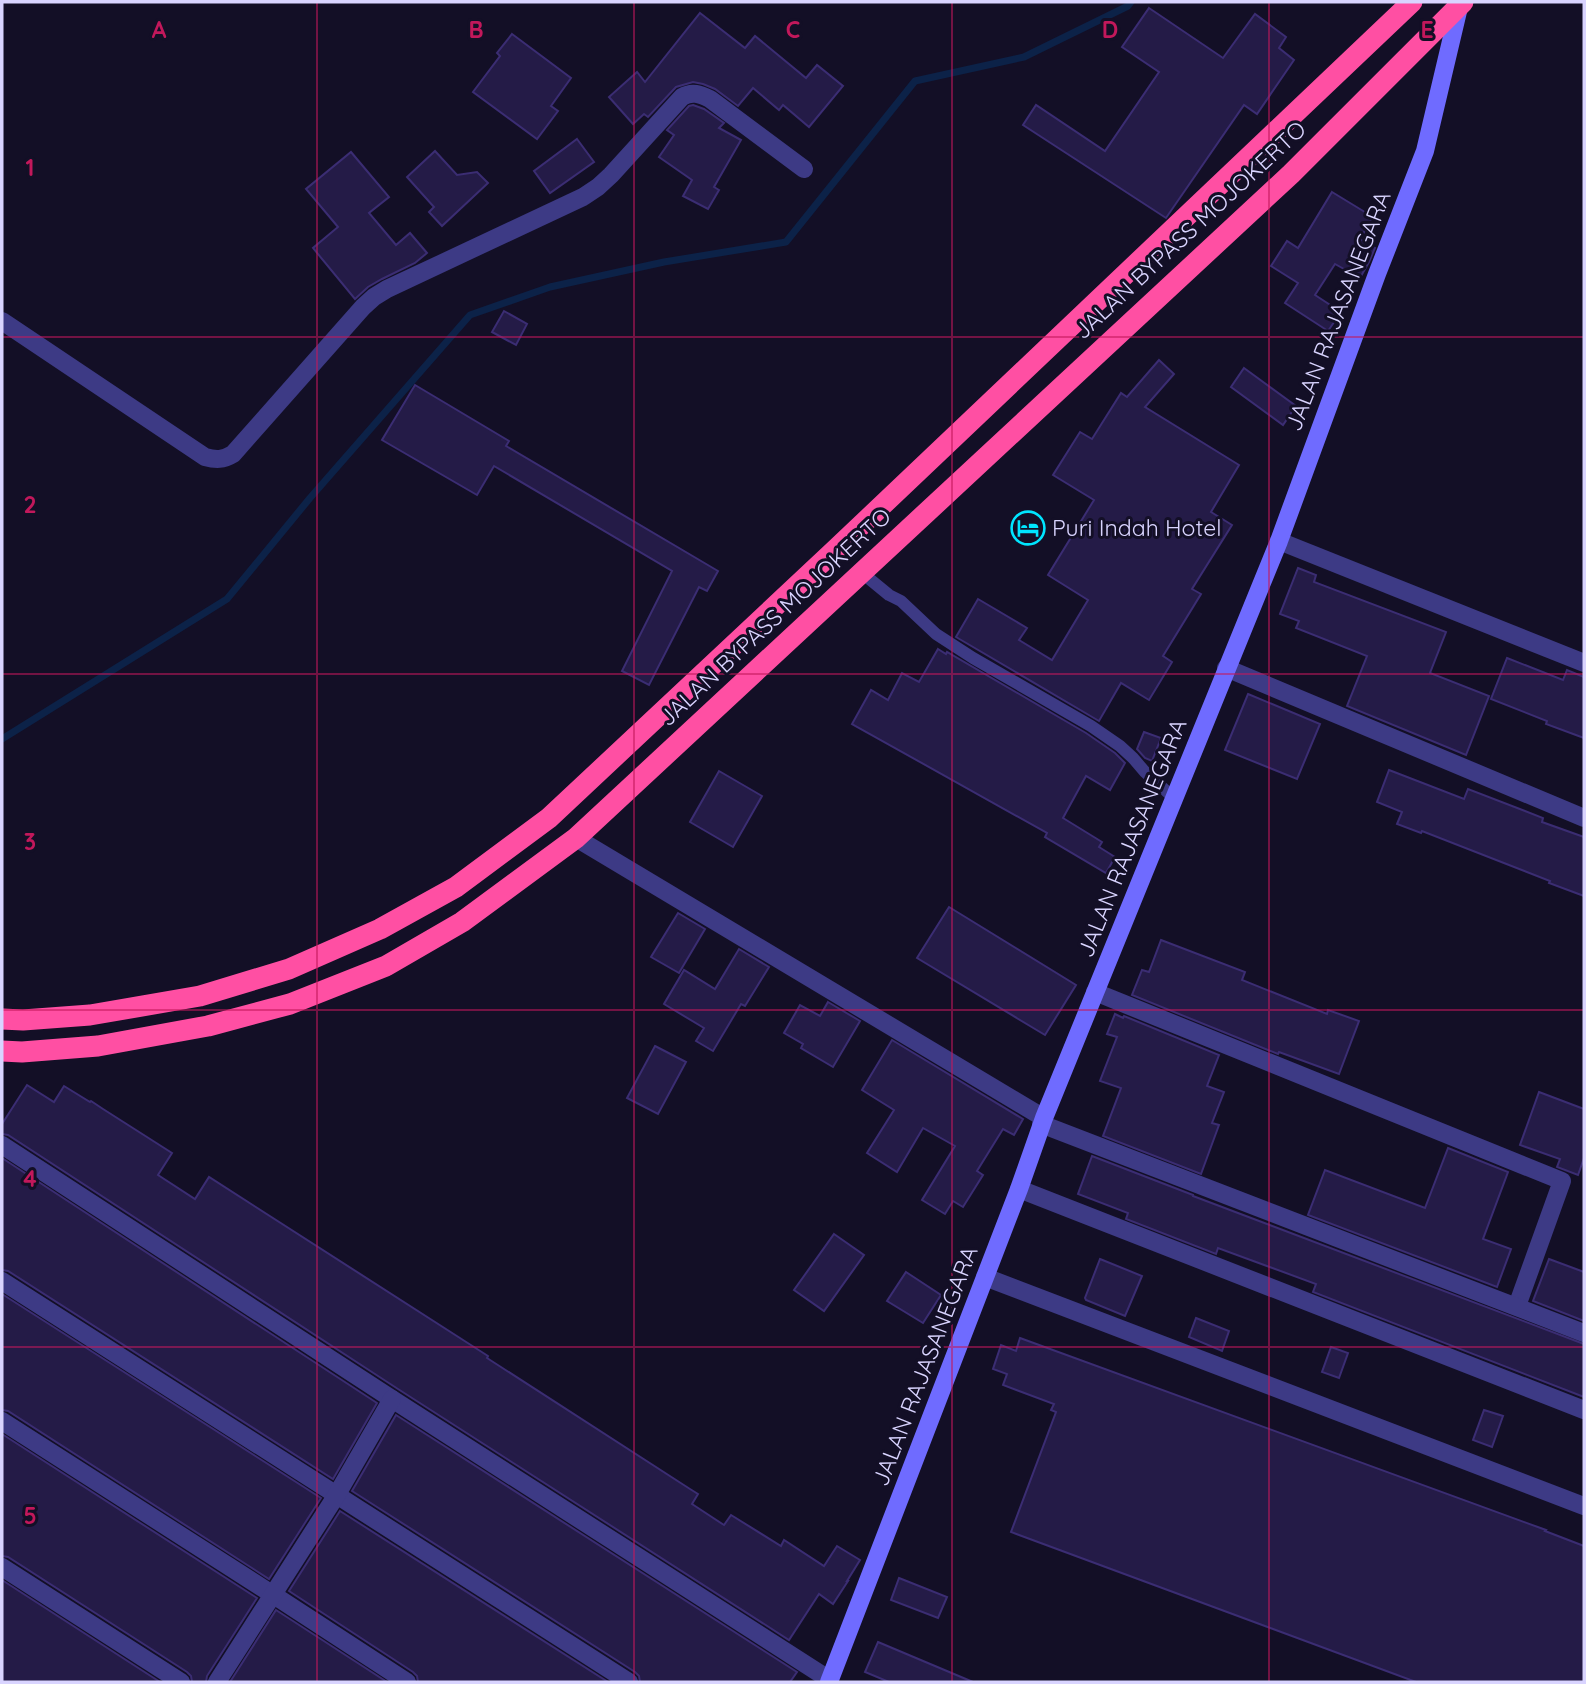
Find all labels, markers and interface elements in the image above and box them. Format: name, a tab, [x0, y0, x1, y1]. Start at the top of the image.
text: A	[152, 15, 167, 44]
text: B	[468, 15, 484, 44]
text: C	[786, 15, 800, 44]
text: D	[1102, 15, 1118, 44]
text: E	[1420, 15, 1434, 44]
street label: JALAN BYPASS MOJOKERTO	[1068, 114, 1312, 345]
text: 1	[26, 153, 34, 182]
street label: JALAN RAJASANEGARA	[1278, 187, 1397, 435]
text: 2	[23, 490, 37, 519]
street label: JALAN BYPASS MOJOKERTO	[653, 501, 897, 732]
hotel icon: Puri Indah Hotel	[1009, 509, 1047, 547]
place label: Puri Indah Hotel	[1052, 513, 1221, 542]
street label: JALAN RAJASANEGARA	[1070, 714, 1193, 961]
text: 3	[24, 827, 36, 856]
text: 4	[23, 1164, 37, 1193]
street label: JALAN RAJASANEGARA	[865, 1242, 984, 1490]
text: 5	[23, 1501, 37, 1530]

